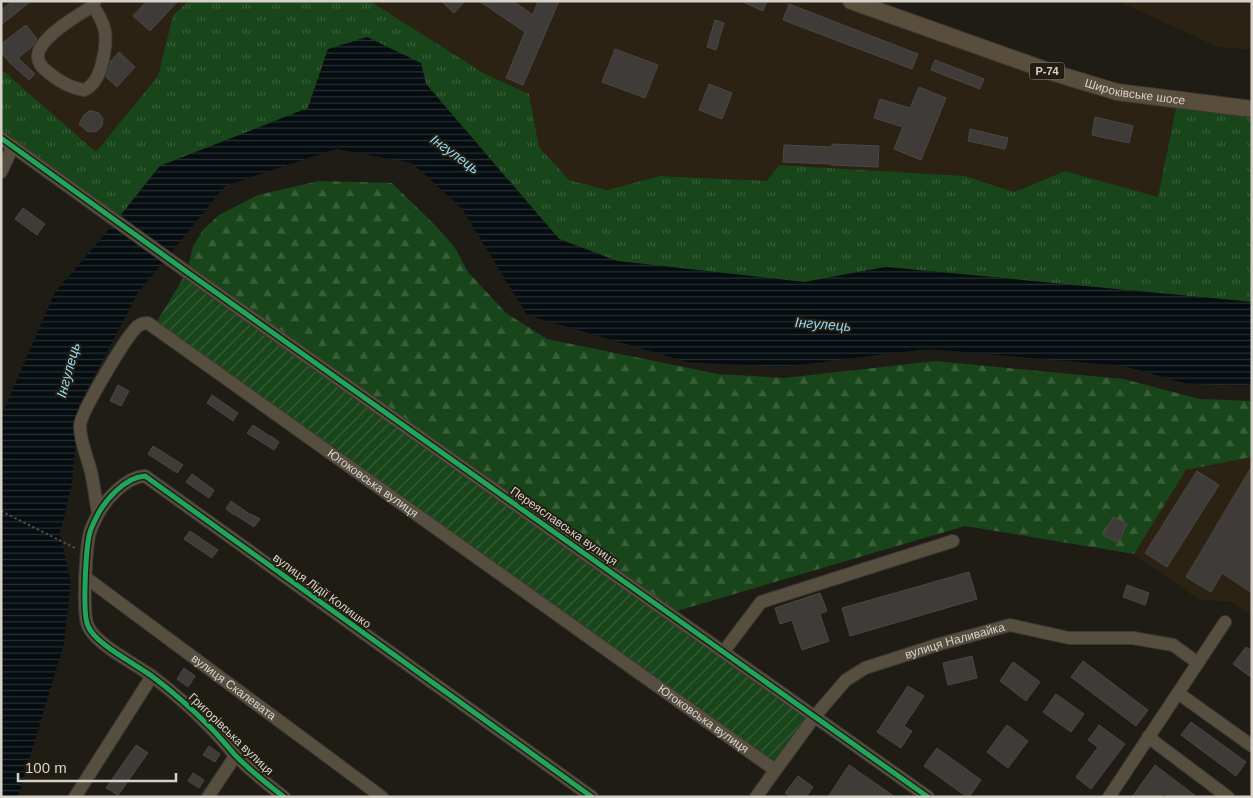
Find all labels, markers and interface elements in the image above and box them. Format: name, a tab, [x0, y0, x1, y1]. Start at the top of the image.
road number: Р-74	[1030, 62, 1064, 80]
street label: Широківське шосе	[1083, 76, 1186, 108]
water label: Інгулець	[427, 131, 483, 177]
water label: Інгулець	[794, 314, 852, 334]
water label: Інгулець	[53, 341, 83, 399]
street label: Югоковська вулиця	[325, 446, 421, 520]
street label: Переяславська вулиця	[508, 484, 620, 568]
street label: вулиця Лідії Колишко	[270, 551, 374, 632]
street label: вулиця Наливайка	[903, 620, 1006, 662]
street label: вулиця Скалевата	[189, 651, 279, 723]
street label: Югоковська вулиця	[655, 682, 751, 756]
street label: Григорівська вулиця	[186, 690, 276, 778]
scale bar	[18, 750, 175, 782]
text: 100 m	[25, 759, 67, 776]

